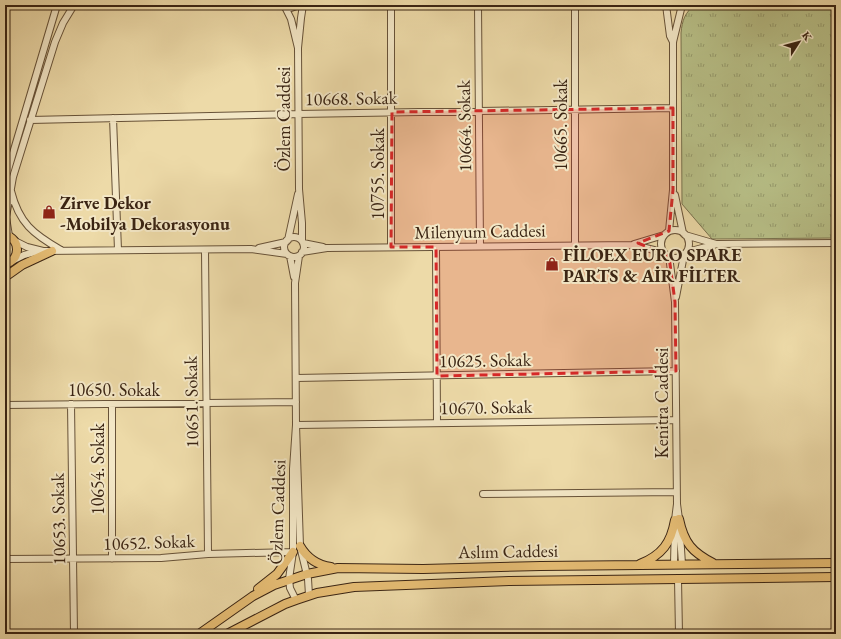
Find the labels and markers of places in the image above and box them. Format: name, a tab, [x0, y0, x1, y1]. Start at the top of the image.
place label: Zirve Dekor -Mobilya Dekorasyonu	[60, 191, 230, 235]
shop icon: Zirve Dekor -Mobilya Dekorasyonu	[41, 204, 57, 220]
place label: FİLOEX EURO SPARE PARTS & AİR FİLTER	[563, 243, 742, 287]
shop icon: FİLOEX EURO SPARE PARTS & AİR FİLTER	[544, 256, 560, 272]

